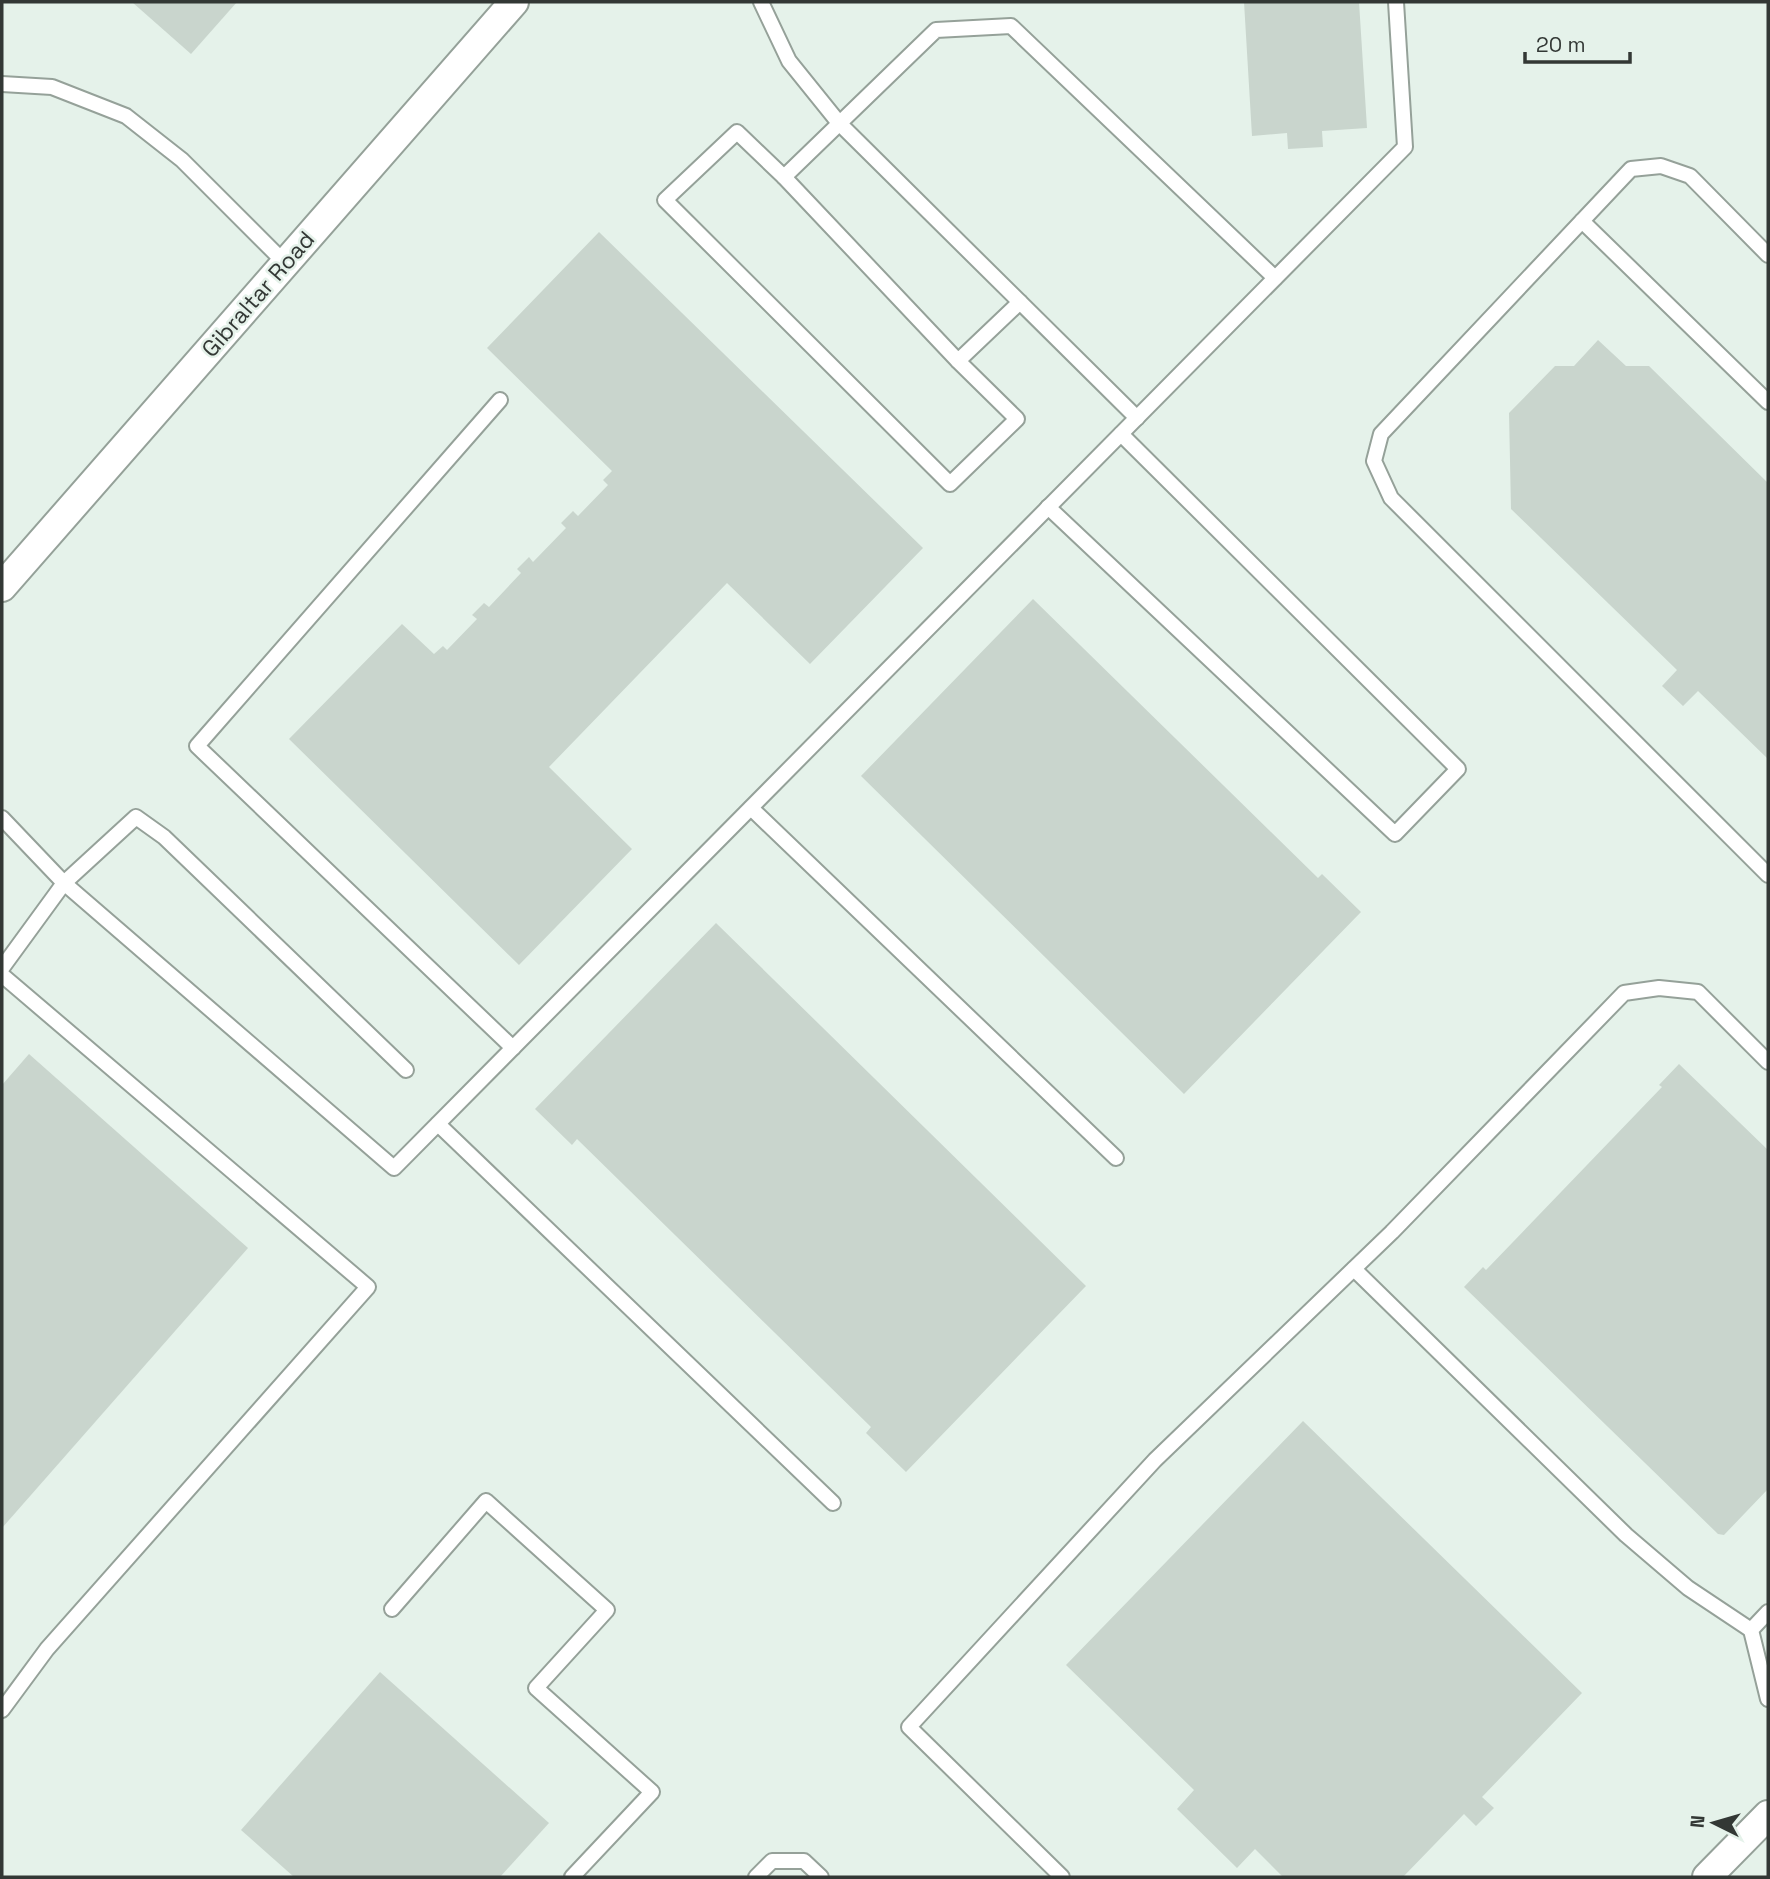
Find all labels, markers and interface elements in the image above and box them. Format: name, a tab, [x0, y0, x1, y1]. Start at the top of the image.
scale bar	[1525, 21, 1630, 65]
text: 20 m	[1536, 31, 1586, 58]
street label: Gibraltar Road	[195, 225, 321, 363]
north arrow	[1679, 1788, 1749, 1858]
text: N	[1685, 1814, 1711, 1829]

